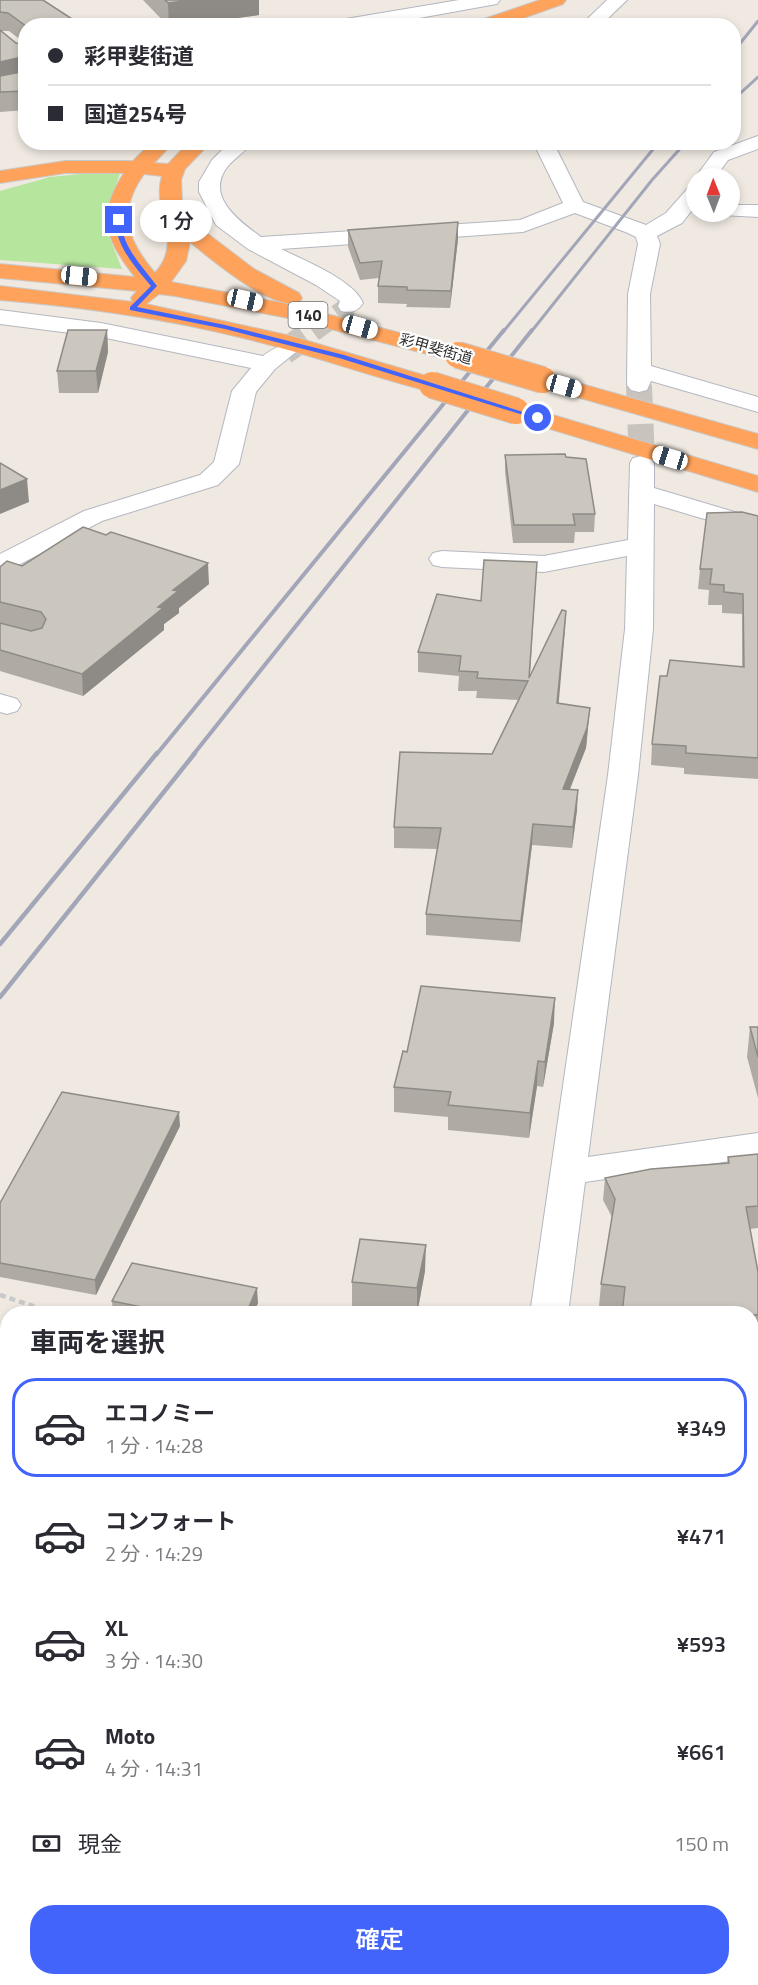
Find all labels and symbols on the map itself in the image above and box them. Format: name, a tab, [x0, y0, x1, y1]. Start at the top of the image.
north arrow	[686, 168, 740, 222]
callout: 1 分	[140, 199, 212, 241]
route end	[105, 206, 132, 233]
car	[60, 265, 98, 287]
car	[225, 287, 265, 313]
road number: 140	[288, 302, 328, 328]
car	[340, 313, 380, 341]
street label: 彩甲斐街道	[397, 327, 475, 370]
car	[544, 372, 584, 400]
route start	[524, 404, 551, 431]
car	[650, 444, 690, 472]

